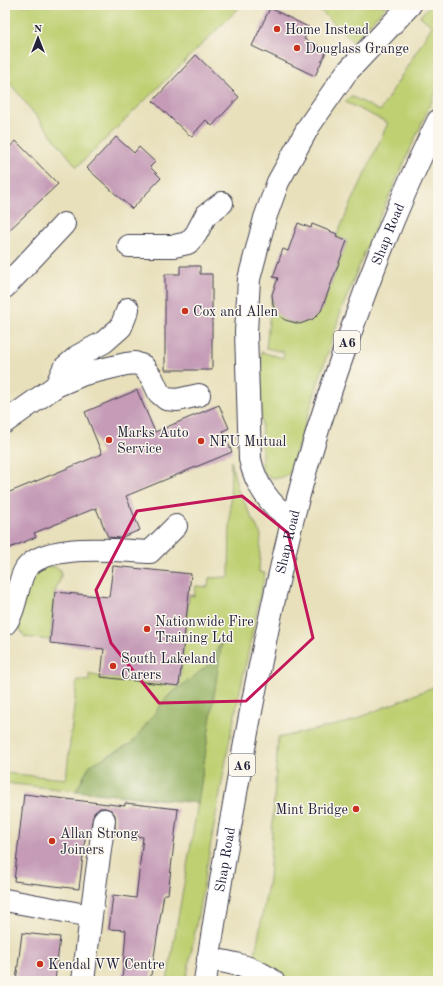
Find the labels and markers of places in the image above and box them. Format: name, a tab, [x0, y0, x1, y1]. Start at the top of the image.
place label: Home Instead	[285, 23, 369, 37]
marker: Home Instead	[272, 24, 282, 34]
place label: Douglass Grange	[305, 42, 409, 56]
marker: Douglass Grange	[292, 43, 302, 53]
place label: Cox and Allen	[193, 305, 279, 319]
marker: Cox and Allen	[180, 306, 190, 316]
place label: Marks Auto Service	[117, 426, 189, 456]
marker: Marks Auto Service	[104, 435, 114, 445]
place label: NFU Mutual	[209, 435, 287, 449]
marker: NFU Mutual	[196, 436, 206, 446]
place label: Nationwide Fire Training Ltd	[155, 615, 254, 645]
marker: Nationwide Fire Training Ltd	[142, 624, 152, 634]
place label: South Lakeland Carers	[121, 652, 216, 682]
marker: South Lakeland Carers	[108, 661, 118, 671]
place label: Mint Bridge	[276, 803, 348, 817]
marker: Mint Bridge	[351, 804, 361, 814]
place label: Allan Strong Joiners	[60, 827, 138, 857]
marker: Allan Strong Joiners	[47, 836, 57, 846]
place label: Kendal VW Centre	[48, 958, 165, 972]
marker: Kendal VW Centre	[35, 959, 45, 969]

